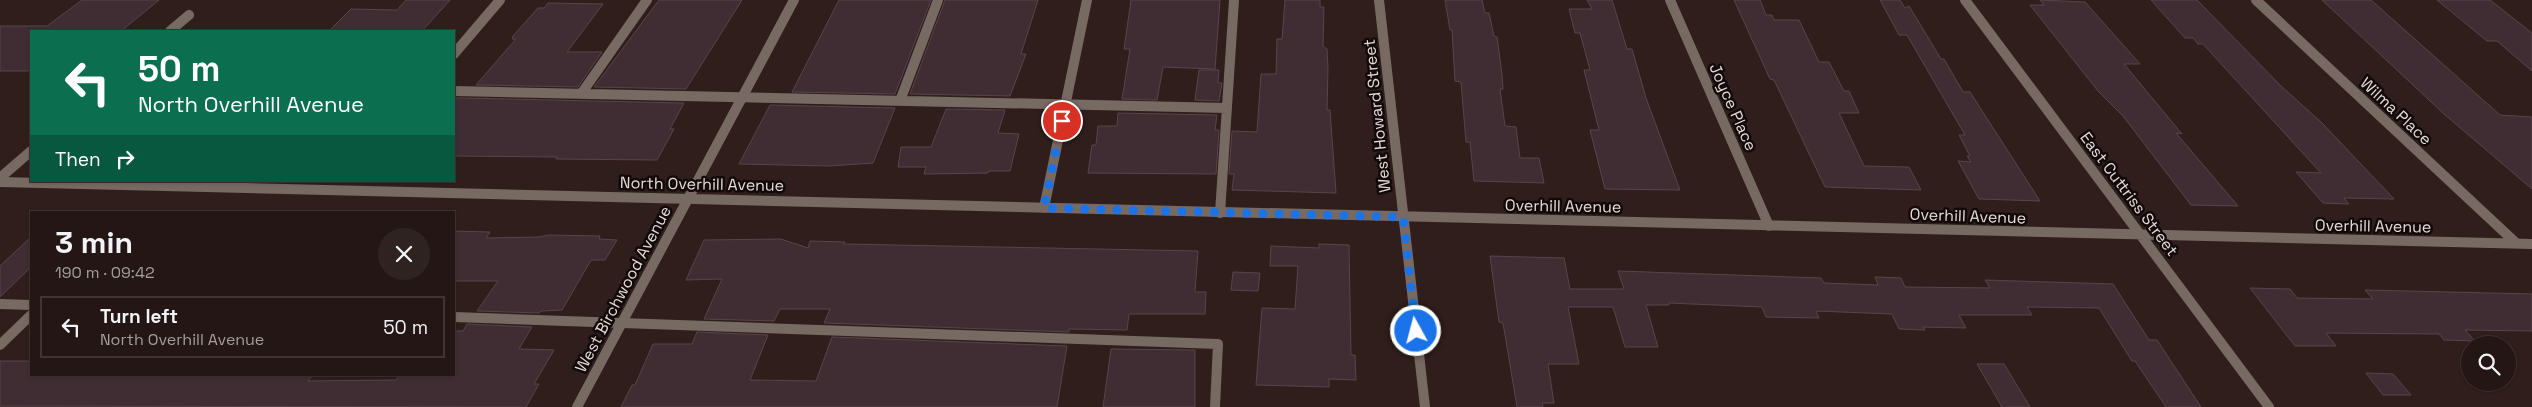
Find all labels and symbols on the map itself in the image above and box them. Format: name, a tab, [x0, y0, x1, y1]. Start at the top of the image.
street label: West Howard Street	[1359, 38, 1395, 194]
street label: Joyce Place	[1704, 60, 1762, 154]
street label: Wilma Place	[2356, 72, 2436, 150]
pin	[1041, 100, 1083, 142]
street label: East Cuttriss Street	[2075, 128, 2183, 260]
street label: North Overhill Avenue	[620, 172, 784, 196]
street label: Overhill Avenue	[1505, 194, 1621, 218]
street label: West Birchwood Avenue	[570, 202, 676, 376]
street label: Overhill Avenue	[1909, 203, 2027, 229]
street label: Overhill Avenue	[2315, 214, 2431, 238]
position arrow	[1389, 304, 1441, 356]

